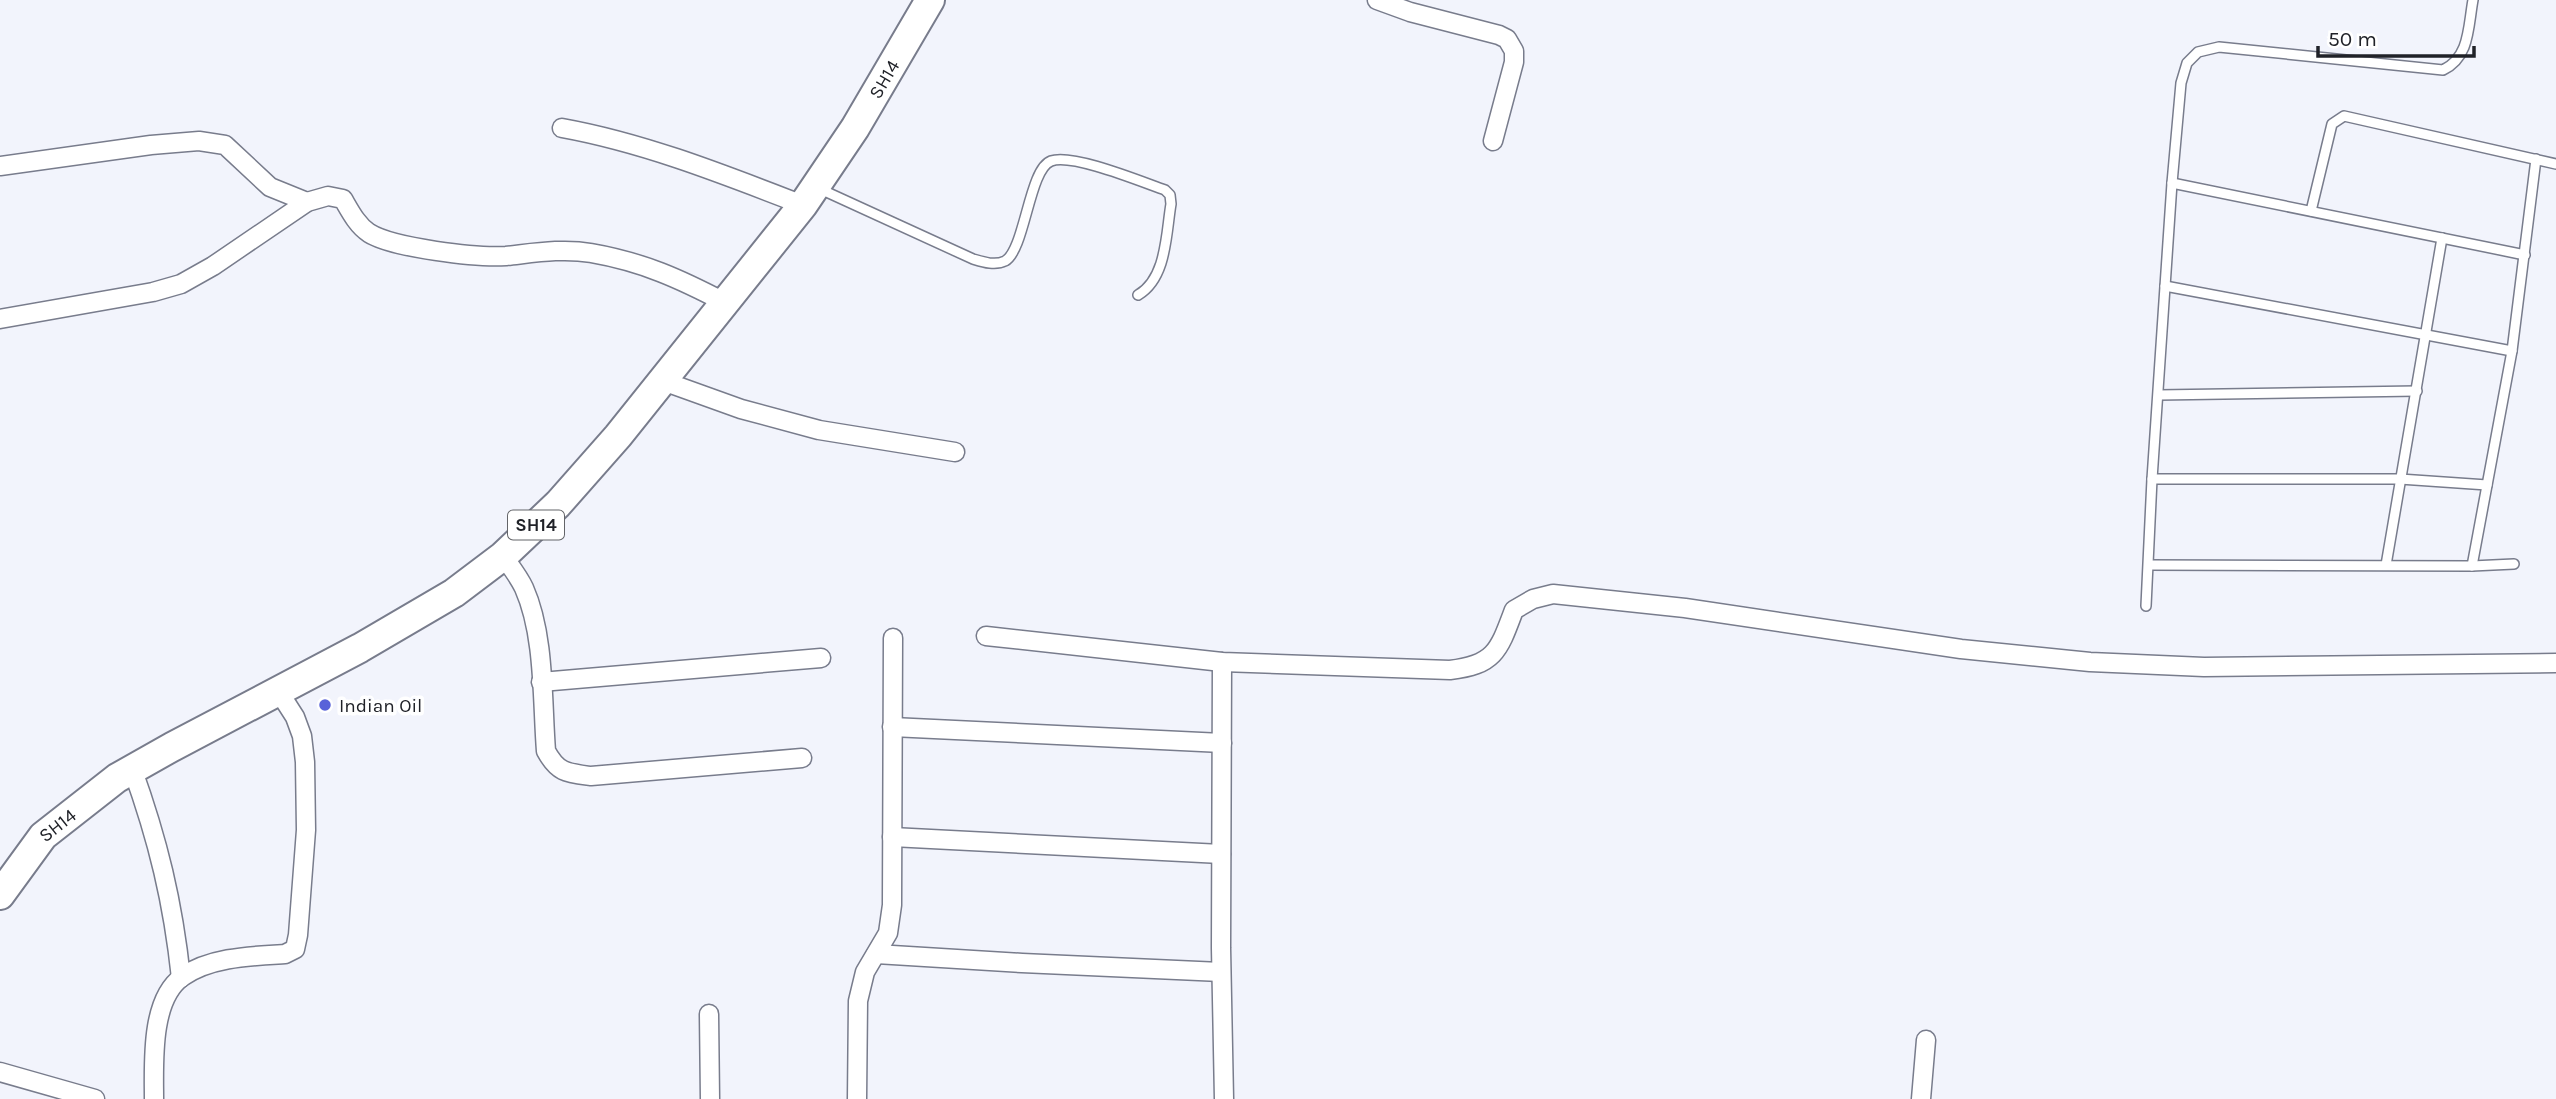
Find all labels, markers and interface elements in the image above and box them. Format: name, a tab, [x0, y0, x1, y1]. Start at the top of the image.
scale bar	[2318, 14, 2474, 58]
text: 50 m	[2328, 27, 2377, 51]
street label: SH14	[865, 56, 905, 103]
road number: SH14	[508, 510, 564, 540]
place label: Indian Oil	[339, 695, 422, 717]
marker: Indian Oil	[317, 697, 333, 713]
street label: SH14	[35, 804, 81, 847]

